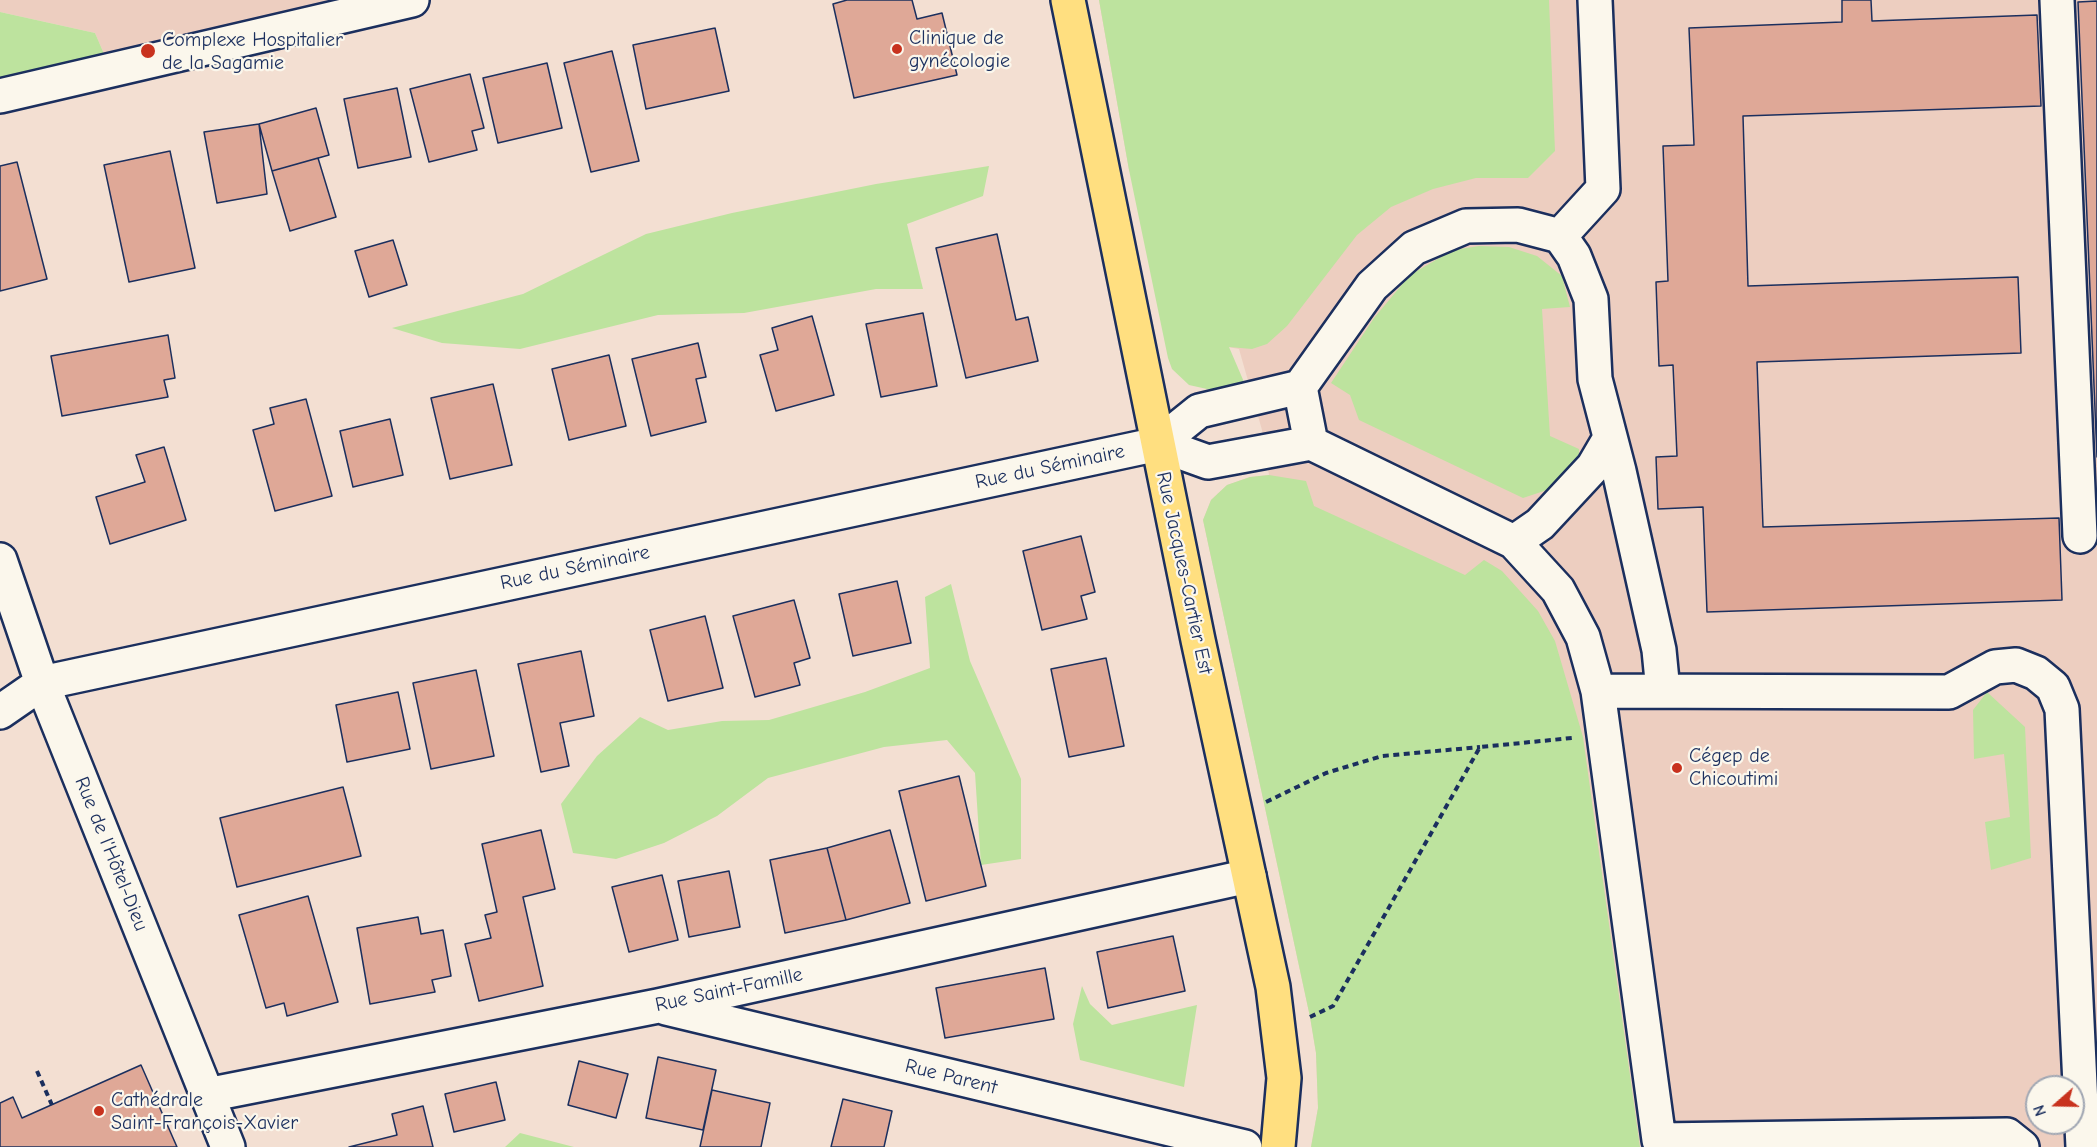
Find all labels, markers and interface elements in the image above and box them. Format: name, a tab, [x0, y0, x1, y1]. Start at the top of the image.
place label: Clinique de gynécologie	[909, 26, 1010, 73]
place label: Complexe Hospitalier de la Sagamie	[162, 28, 343, 75]
marker: Complexe Hospitalier de la Sagamie	[139, 42, 157, 60]
marker: Clinique de gynécologie	[890, 42, 904, 56]
street label: Rue du Séminaire	[973, 439, 1127, 495]
street label: Rue Jacques-Cartier Est	[1151, 470, 1217, 676]
street label: Rue du Séminaire	[498, 540, 652, 596]
place label: Cégep de Chicoutimi	[1689, 744, 1778, 791]
marker: Cégep de Chicoutimi	[1670, 761, 1684, 775]
street label: Rue de l'Hôtel-Dieu	[69, 773, 153, 935]
street label: Rue Saint-Famille	[653, 963, 805, 1017]
street label: Rue Parent	[903, 1054, 999, 1100]
north arrow	[2025, 1075, 2085, 1135]
place label: Cathédrale Saint-François-Xavier	[111, 1088, 298, 1135]
text: N	[2030, 1102, 2050, 1118]
marker: Cathédrale Saint-François-Xavier	[92, 1104, 106, 1118]

